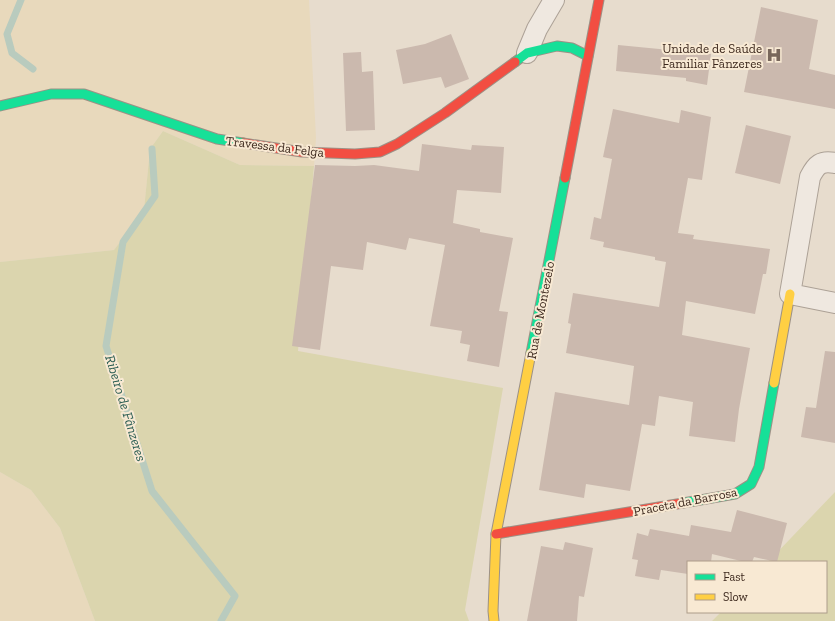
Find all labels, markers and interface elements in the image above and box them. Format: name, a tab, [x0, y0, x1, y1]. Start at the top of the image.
place label: Unidade de Saúde Familiar Fânzeres	[662, 41, 762, 71]
hospital icon: Unidade de Saúde Familiar Fânzeres	[765, 46, 783, 64]
street label: Travessa da Felga	[225, 133, 326, 160]
street label: Rua de Montezelo	[524, 260, 557, 360]
water label: Ribeiro de Fânzeres	[101, 353, 150, 464]
street label: Praceta da Barrosa	[632, 484, 739, 519]
legend	[687, 561, 827, 613]
text: Fast	[723, 570, 746, 584]
text: Slow	[723, 590, 749, 604]

